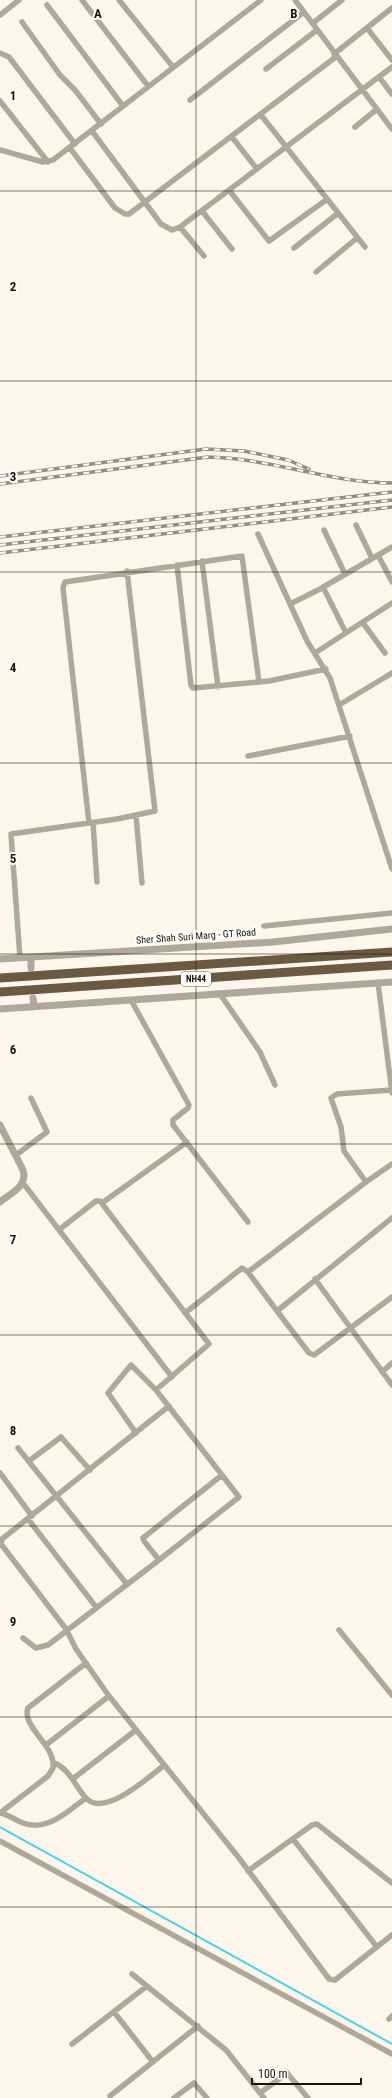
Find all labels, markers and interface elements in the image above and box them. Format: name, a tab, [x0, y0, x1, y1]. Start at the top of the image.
text: A	[94, 6, 102, 21]
text: B	[290, 6, 298, 21]
text: 1	[10, 88, 16, 103]
text: 2	[10, 279, 17, 294]
text: 3	[10, 469, 16, 484]
text: 4	[10, 660, 17, 675]
text: 5	[10, 851, 17, 866]
street label: Sher Shah Suri Marg - GT Road	[136, 926, 256, 946]
road number: NH44	[181, 972, 211, 986]
text: 6	[10, 1042, 17, 1057]
text: 7	[10, 1232, 17, 1247]
text: 8	[10, 1423, 16, 1438]
text: 9	[10, 1614, 16, 1629]
scale bar	[252, 2060, 361, 2086]
text: 100 m	[258, 2067, 288, 2081]

